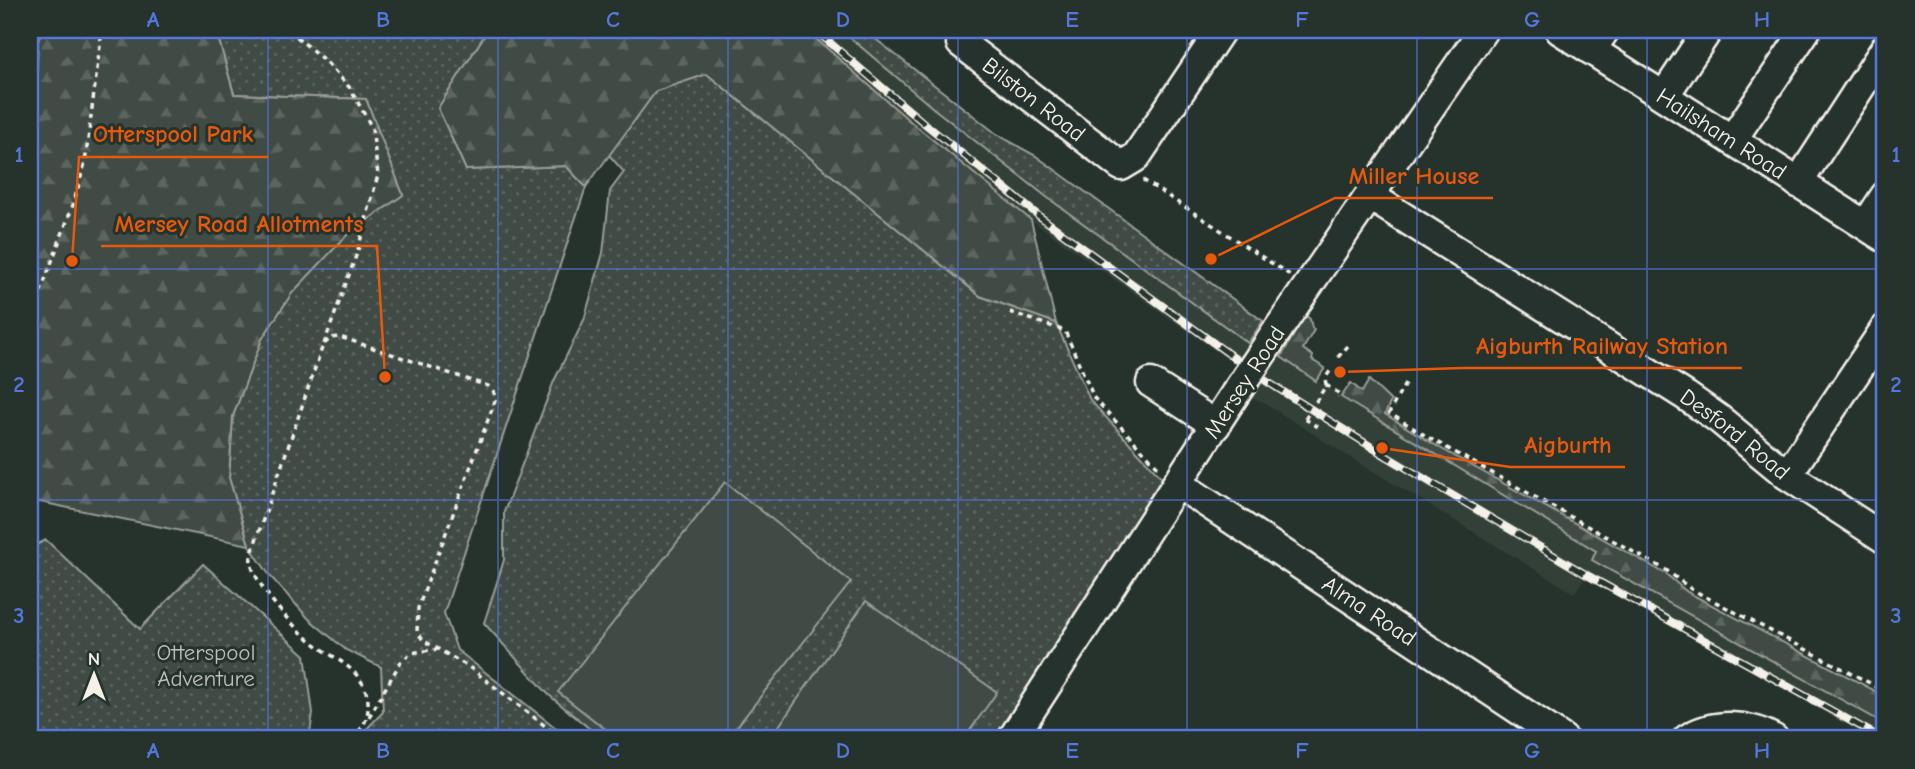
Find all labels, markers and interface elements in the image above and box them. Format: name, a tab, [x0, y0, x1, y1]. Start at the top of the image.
text: A	[147, 6, 160, 33]
text: B	[376, 6, 390, 33]
text: C	[606, 6, 620, 33]
text: D	[836, 6, 850, 33]
text: E	[1065, 6, 1079, 33]
text: F	[1295, 6, 1309, 33]
text: G	[1524, 6, 1540, 33]
text: H	[1754, 6, 1770, 33]
street label: Bilston Road	[977, 52, 1091, 148]
street label: Hailsham Road	[1651, 82, 1791, 185]
callout: Otterspool Park	[79, 112, 268, 157]
text: Otterspool Park	[93, 120, 254, 148]
text: 1	[14, 141, 24, 168]
text: 1	[1891, 141, 1901, 168]
callout: Miller House	[1335, 153, 1493, 198]
text: Miller House	[1349, 162, 1479, 190]
callout: Mersey Road Allotments	[101, 201, 377, 246]
text: Mersey Road Allotments	[115, 210, 363, 238]
street label: Mersey Road	[1198, 321, 1291, 444]
callout: Aigburth Railway Station	[1462, 323, 1742, 368]
text: Aigburth Railway Station	[1476, 332, 1728, 360]
text: 2	[13, 371, 25, 398]
text: 2	[1890, 371, 1902, 398]
street label: Desford Road	[1675, 383, 1795, 486]
callout: Aigburth	[1510, 422, 1625, 467]
text: Aigburth	[1524, 431, 1612, 459]
street label: Alma Road	[1317, 570, 1421, 652]
text: 3	[13, 602, 25, 629]
text: 3	[1890, 602, 1902, 629]
park label: Otterspool Adventure	[156, 639, 256, 692]
north arrow	[60, 640, 130, 710]
text: N	[88, 648, 100, 670]
text: A	[147, 737, 160, 764]
text: B	[376, 737, 390, 764]
text: C	[606, 737, 620, 764]
text: D	[836, 737, 850, 764]
text: E	[1065, 737, 1079, 764]
text: F	[1295, 737, 1309, 764]
text: G	[1524, 737, 1540, 764]
text: H	[1754, 737, 1770, 764]

